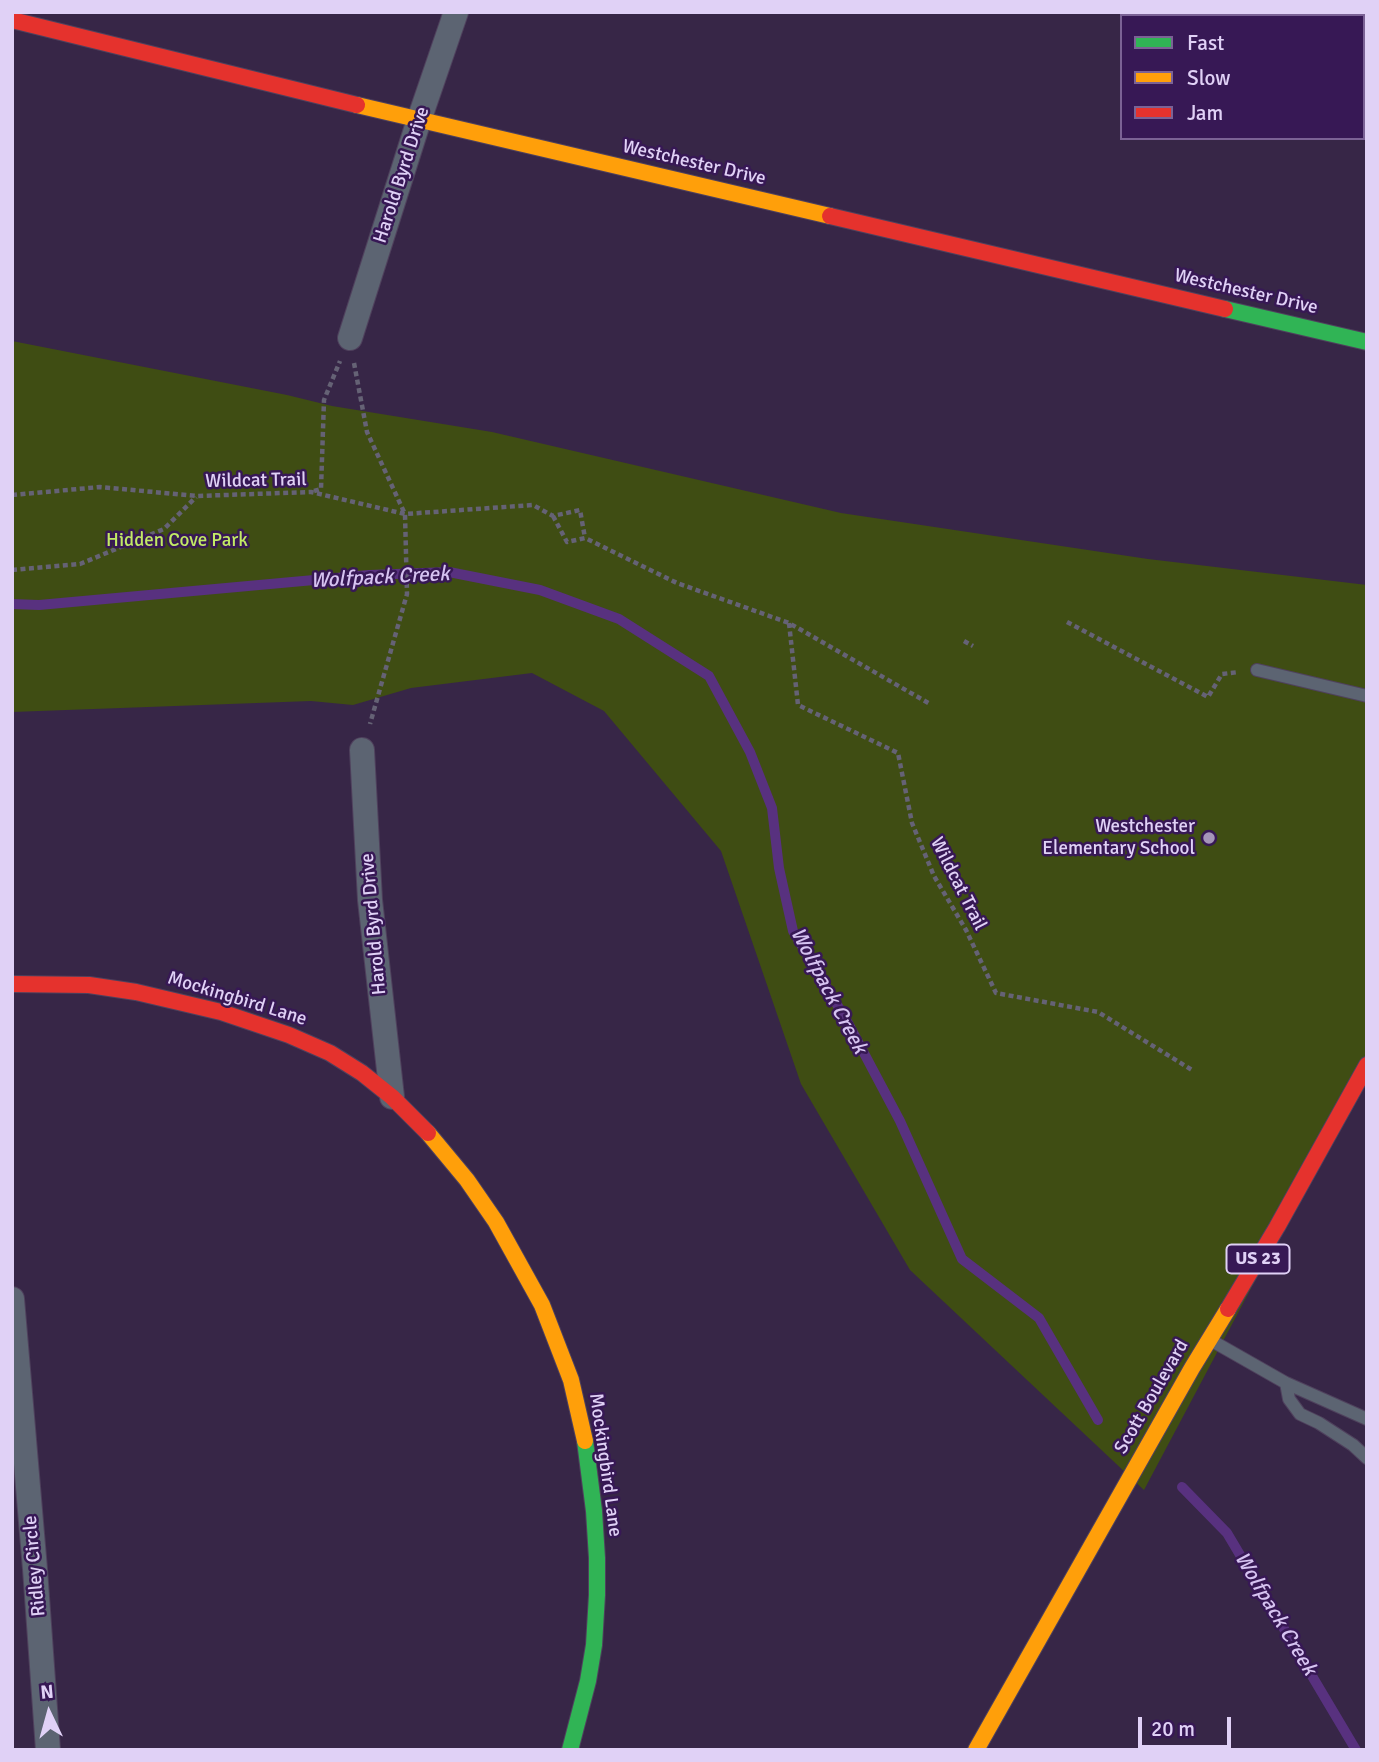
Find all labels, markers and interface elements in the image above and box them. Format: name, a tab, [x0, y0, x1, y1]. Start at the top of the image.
legend	[1120, 14, 1365, 140]
text: Fast	[1187, 30, 1224, 56]
text: Slow	[1187, 65, 1231, 91]
text: Jam	[1187, 100, 1223, 126]
street label: Harold Byrd Drive	[369, 104, 435, 246]
street label: Westchester Drive	[620, 135, 768, 191]
street label: Westchester Drive	[1172, 264, 1320, 320]
street label: Wildcat Trail	[205, 469, 307, 493]
park label: Hidden Cove Park	[106, 530, 248, 552]
water label: Wolfpack Creek	[310, 562, 450, 594]
place label: Westchester Elementary School	[1042, 816, 1195, 860]
marker: Westchester Elementary School	[1201, 830, 1217, 846]
street label: Wildcat Trail	[925, 834, 991, 934]
street label: Harold Byrd Drive	[356, 852, 392, 996]
water label: Wolfpack Creek	[784, 924, 872, 1058]
street label: Mockingbird Lane	[165, 967, 309, 1031]
road number: US 23	[1226, 1244, 1290, 1274]
street label: Scott Boulevard	[1110, 1336, 1194, 1458]
street label: Mockingbird Lane	[584, 1392, 626, 1538]
street label: Ridley Circle	[19, 1514, 51, 1618]
water label: Wolfpack Creek	[1228, 1548, 1322, 1680]
north arrow	[14, 1678, 84, 1748]
text: N	[40, 1680, 55, 1705]
scale bar	[1141, 1702, 1234, 1746]
text: 20 m	[1151, 1716, 1195, 1742]

